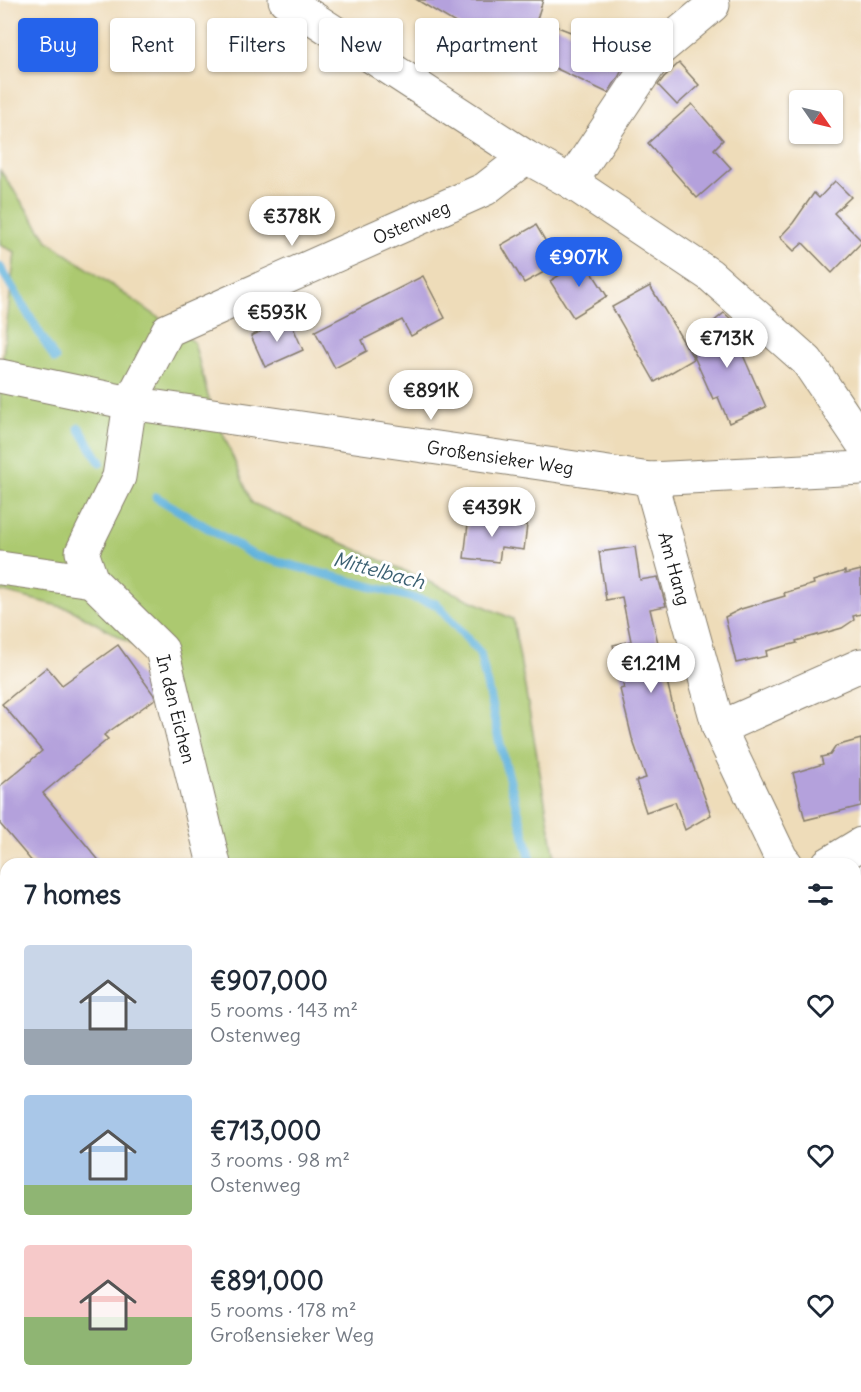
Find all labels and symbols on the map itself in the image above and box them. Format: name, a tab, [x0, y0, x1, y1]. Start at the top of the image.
north arrow	[789, 90, 843, 144]
street label: Ostenweg	[369, 195, 453, 249]
pin: €378K	[250, 196, 334, 247]
pin: €907K	[537, 237, 621, 288]
pin: €593K	[235, 292, 319, 343]
pin: €713K	[685, 318, 769, 369]
pin: €891K	[389, 370, 473, 421]
street label: Großensieker Weg	[425, 435, 575, 479]
pin: €439K	[450, 487, 534, 538]
street label: Am Hang	[654, 529, 696, 608]
water label: Mittelbach	[331, 546, 428, 594]
pin: €1.21M	[602, 643, 700, 694]
street label: In den Eichen	[151, 652, 201, 766]

